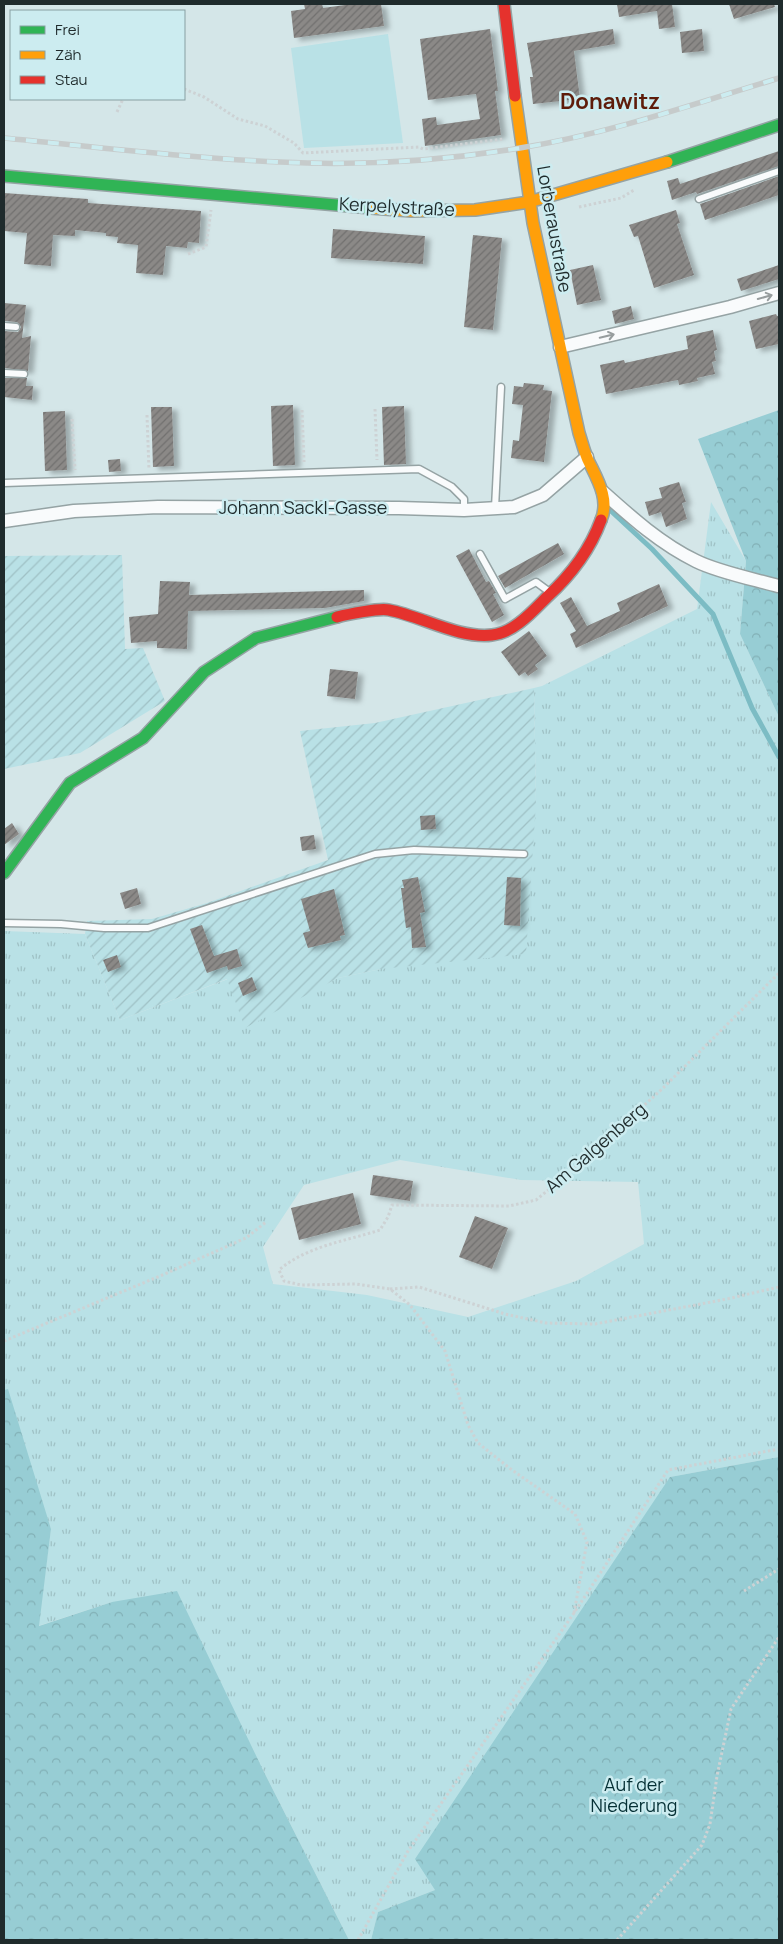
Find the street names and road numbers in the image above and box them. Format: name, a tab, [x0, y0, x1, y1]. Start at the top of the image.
street label: Lorberaustraße	[532, 164, 578, 294]
street label: Kerpelystraße	[339, 191, 456, 221]
street label: Johann Sackl-Gasse	[219, 495, 387, 519]
street label: Am Galgenberg	[540, 1097, 651, 1198]

